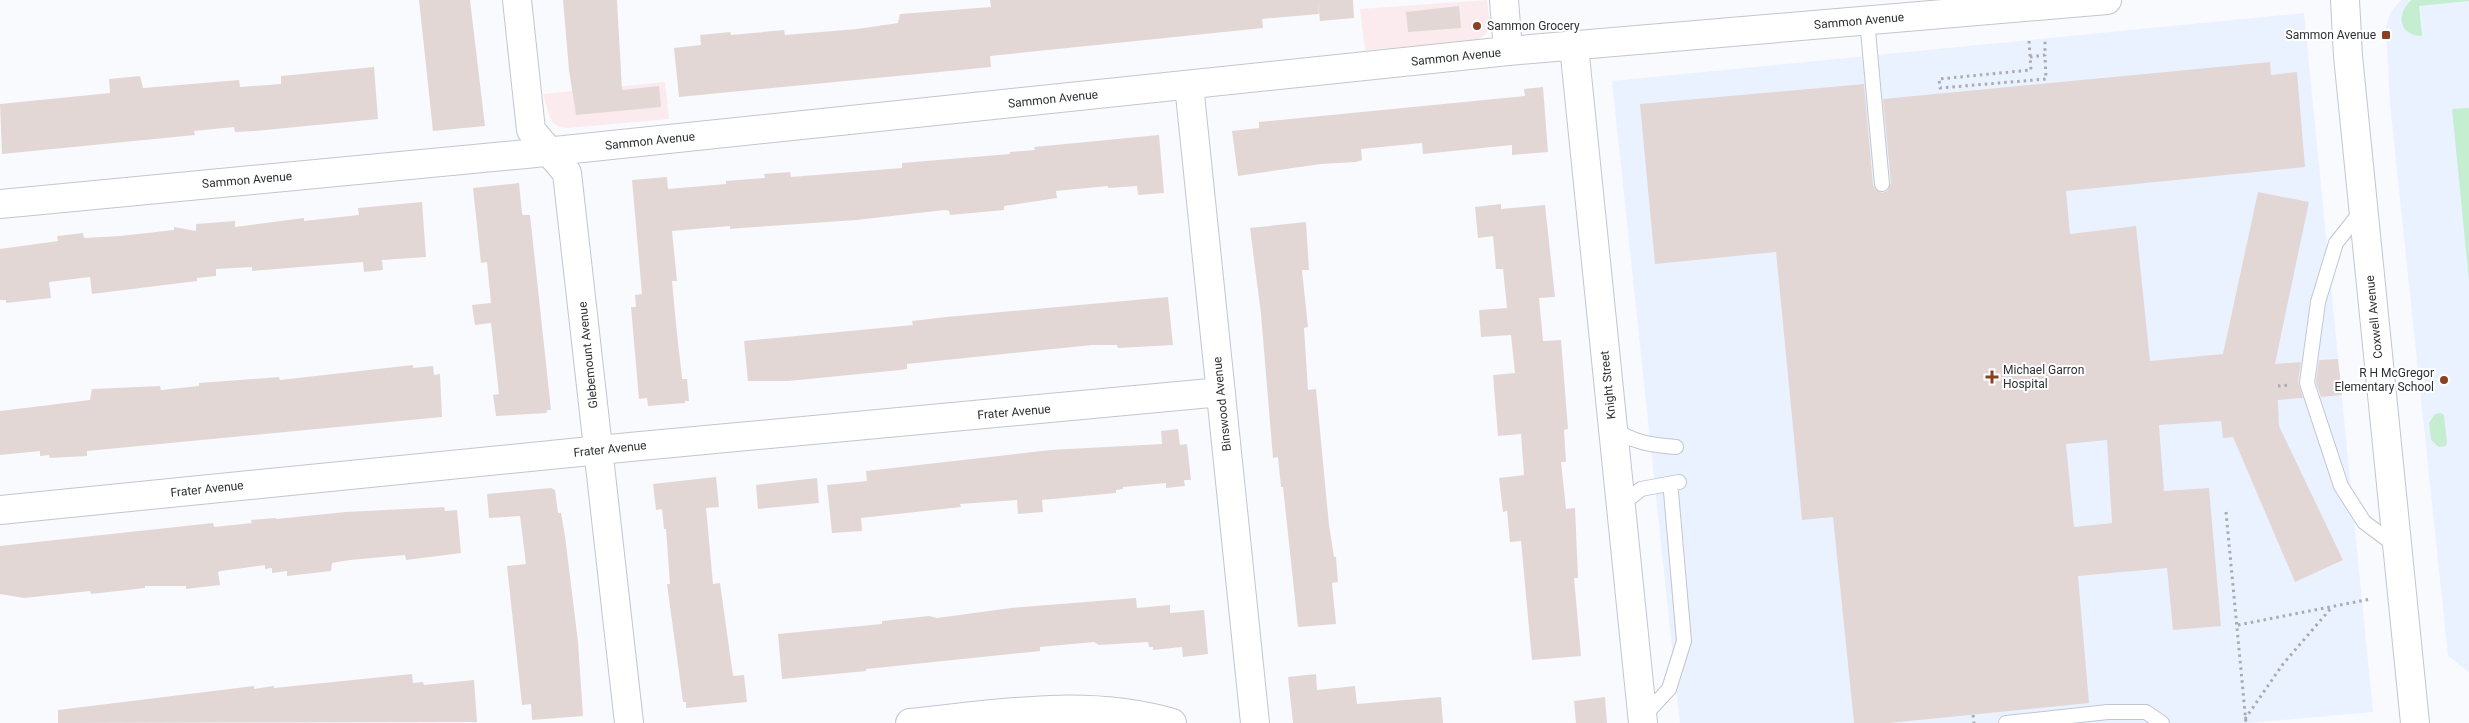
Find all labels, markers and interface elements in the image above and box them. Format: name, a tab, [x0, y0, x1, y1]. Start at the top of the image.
street label: Sammon Avenue	[1813, 10, 1905, 32]
place label: Sammon Grocery	[1487, 19, 1580, 33]
marker: Sammon Grocery	[1471, 20, 1483, 32]
place label: Sammon Avenue	[2286, 28, 2376, 42]
marker: Sammon Avenue	[2380, 29, 2392, 41]
street label: Sammon Avenue	[1410, 45, 1502, 69]
street label: Sammon Avenue	[1007, 87, 1099, 111]
street label: Sammon Avenue	[604, 129, 696, 153]
street label: Sammon Avenue	[201, 169, 293, 191]
street label: Coxwell Avenue	[2363, 275, 2385, 359]
street label: Glebemount Avenue	[575, 301, 601, 409]
street label: Knight Street	[1597, 350, 1619, 420]
street label: Binswood Avenue	[1210, 356, 1234, 452]
place label: Michael Garron Hospital	[2003, 363, 2084, 391]
place label: R H McGregor Elementary School	[2334, 366, 2434, 394]
marker: Michael Garron Hospital	[1985, 370, 1999, 384]
marker: R H McGregor Elementary School	[2438, 374, 2450, 386]
street label: Frater Avenue	[977, 402, 1051, 422]
street label: Frater Avenue	[573, 438, 647, 460]
street label: Frater Avenue	[170, 478, 244, 500]

